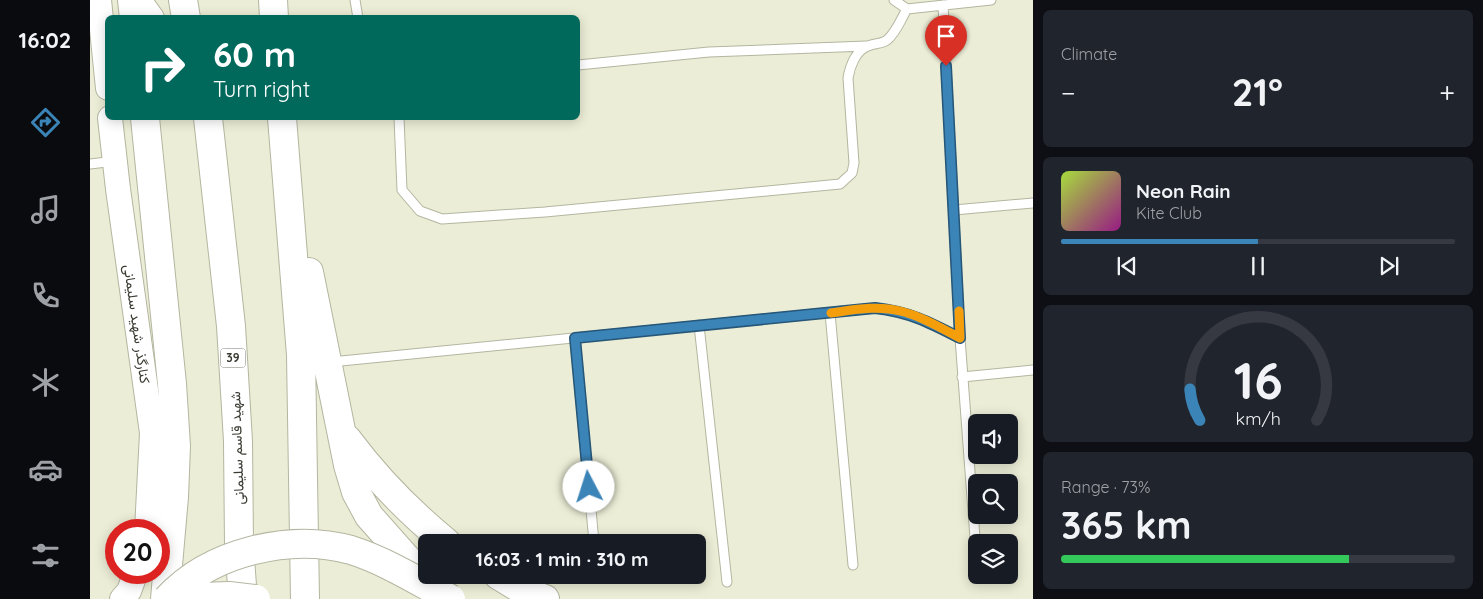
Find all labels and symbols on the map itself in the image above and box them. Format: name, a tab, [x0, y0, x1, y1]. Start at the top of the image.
pin	[925, 15, 967, 66]
street label: کنارگذر شهید سلیمانی	[120, 263, 154, 385]
road number: 39	[220, 348, 246, 368]
street label: شهید قاسم سلیمانی	[226, 391, 248, 505]
position arrow	[562, 460, 614, 512]
speed limit sign: 20	[105, 519, 170, 584]

